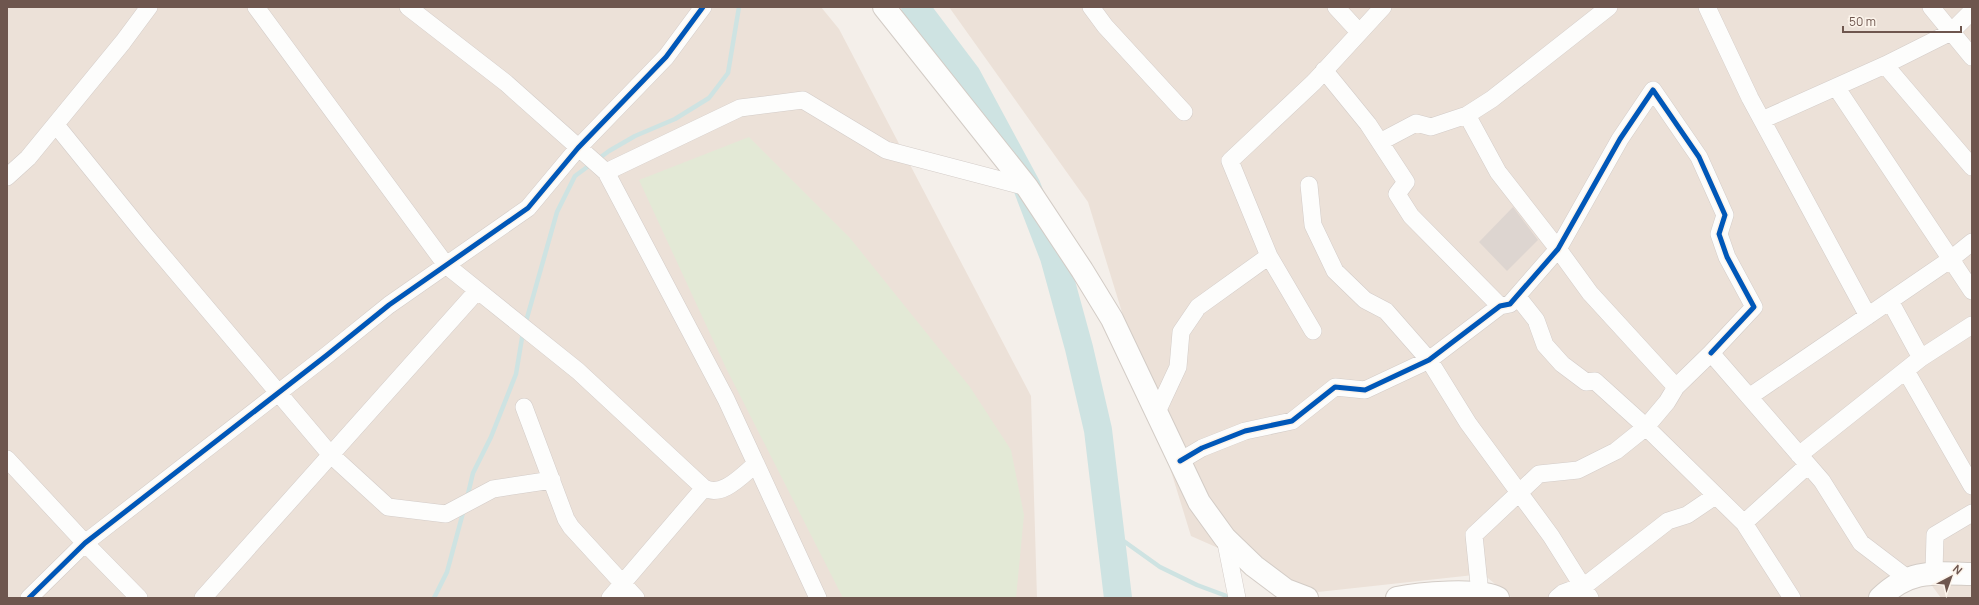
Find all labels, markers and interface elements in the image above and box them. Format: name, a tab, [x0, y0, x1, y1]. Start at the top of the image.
scale bar	[1843, 8, 1961, 34]
text: 50 m	[1849, 13, 1876, 30]
north arrow	[1931, 557, 1971, 597]
text: N	[1950, 561, 1966, 577]

